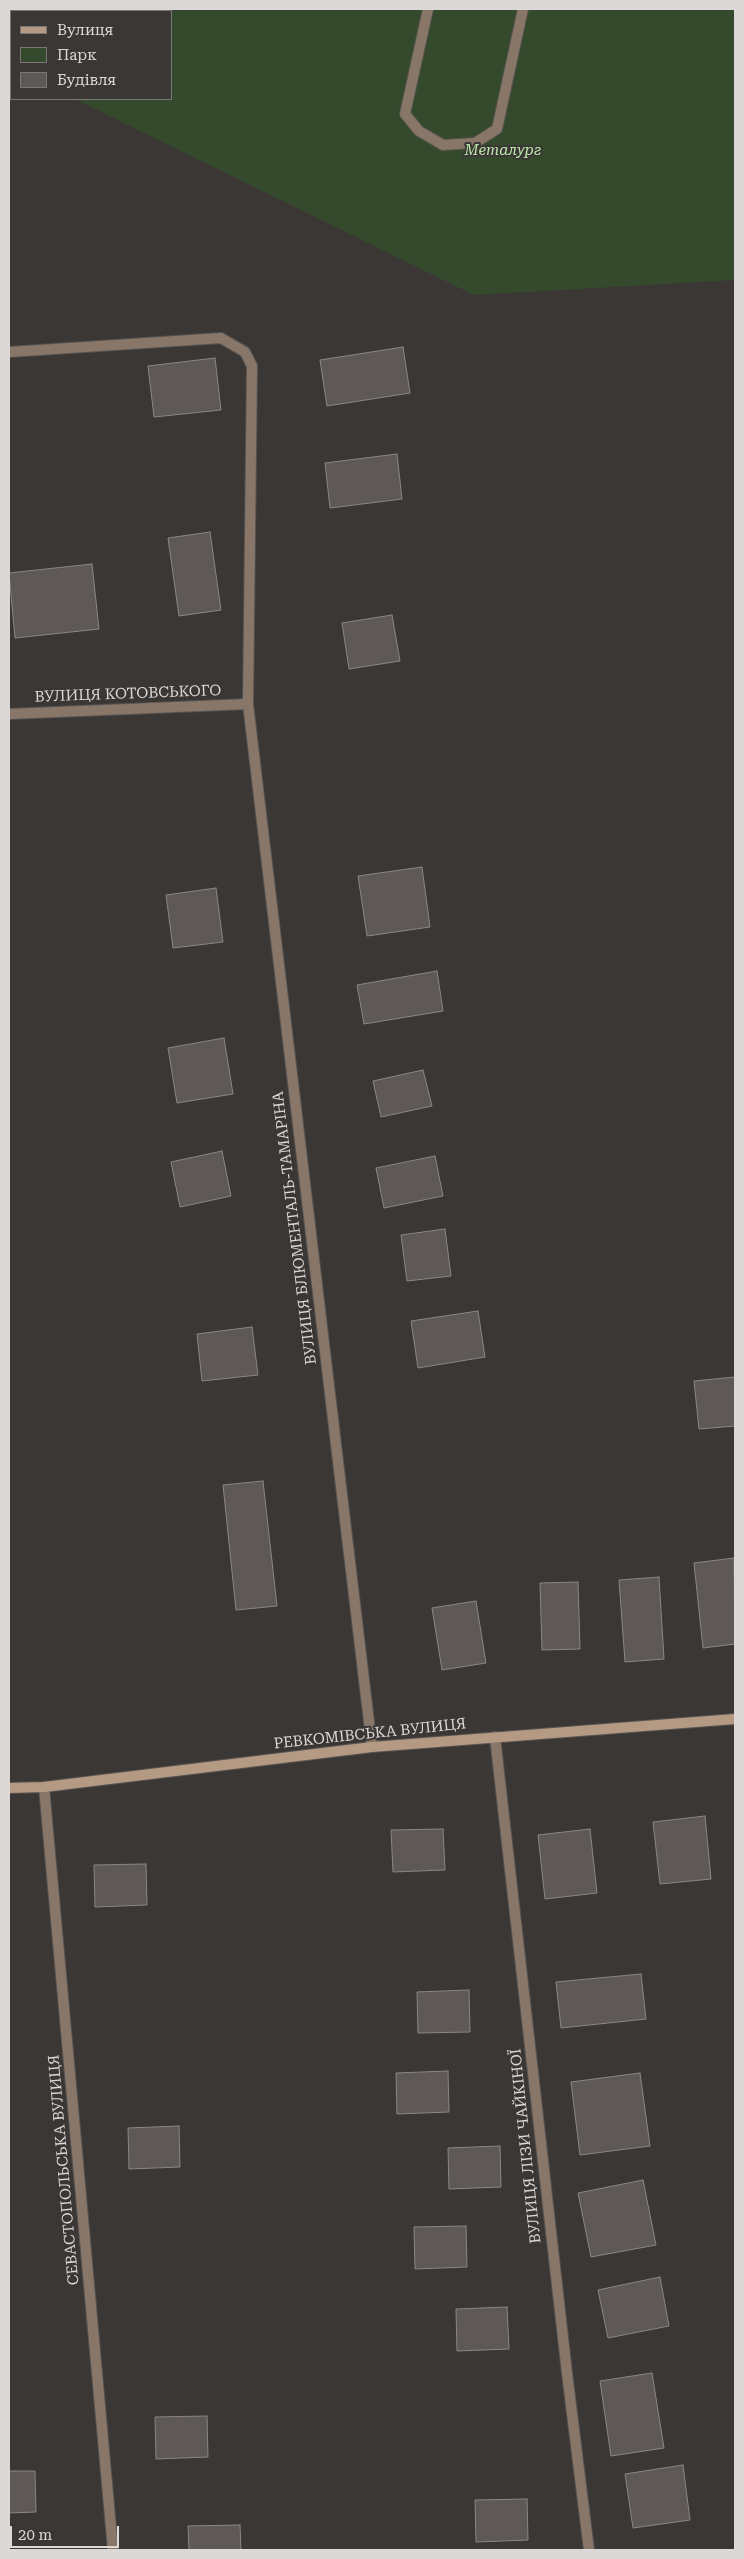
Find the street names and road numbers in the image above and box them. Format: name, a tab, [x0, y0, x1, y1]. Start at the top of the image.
street label: ВУЛИЦЯ КОТОВСЬКОГО	[34, 682, 222, 706]
street label: ВУЛИЦЯ БЛЮМЕНТАЛЬ-ТАМАРІНА	[269, 1090, 321, 1366]
street label: РЕВКОМІВСЬКА ВУЛИЦЯ	[273, 1715, 467, 1753]
street label: ВУЛИЦЯ ЛІЗИ ЧАЙКІНОЇ	[507, 2048, 545, 2244]
street label: СЕВАСТОПОЛЬСЬКА ВУЛИЦЯ	[45, 2054, 83, 2286]

